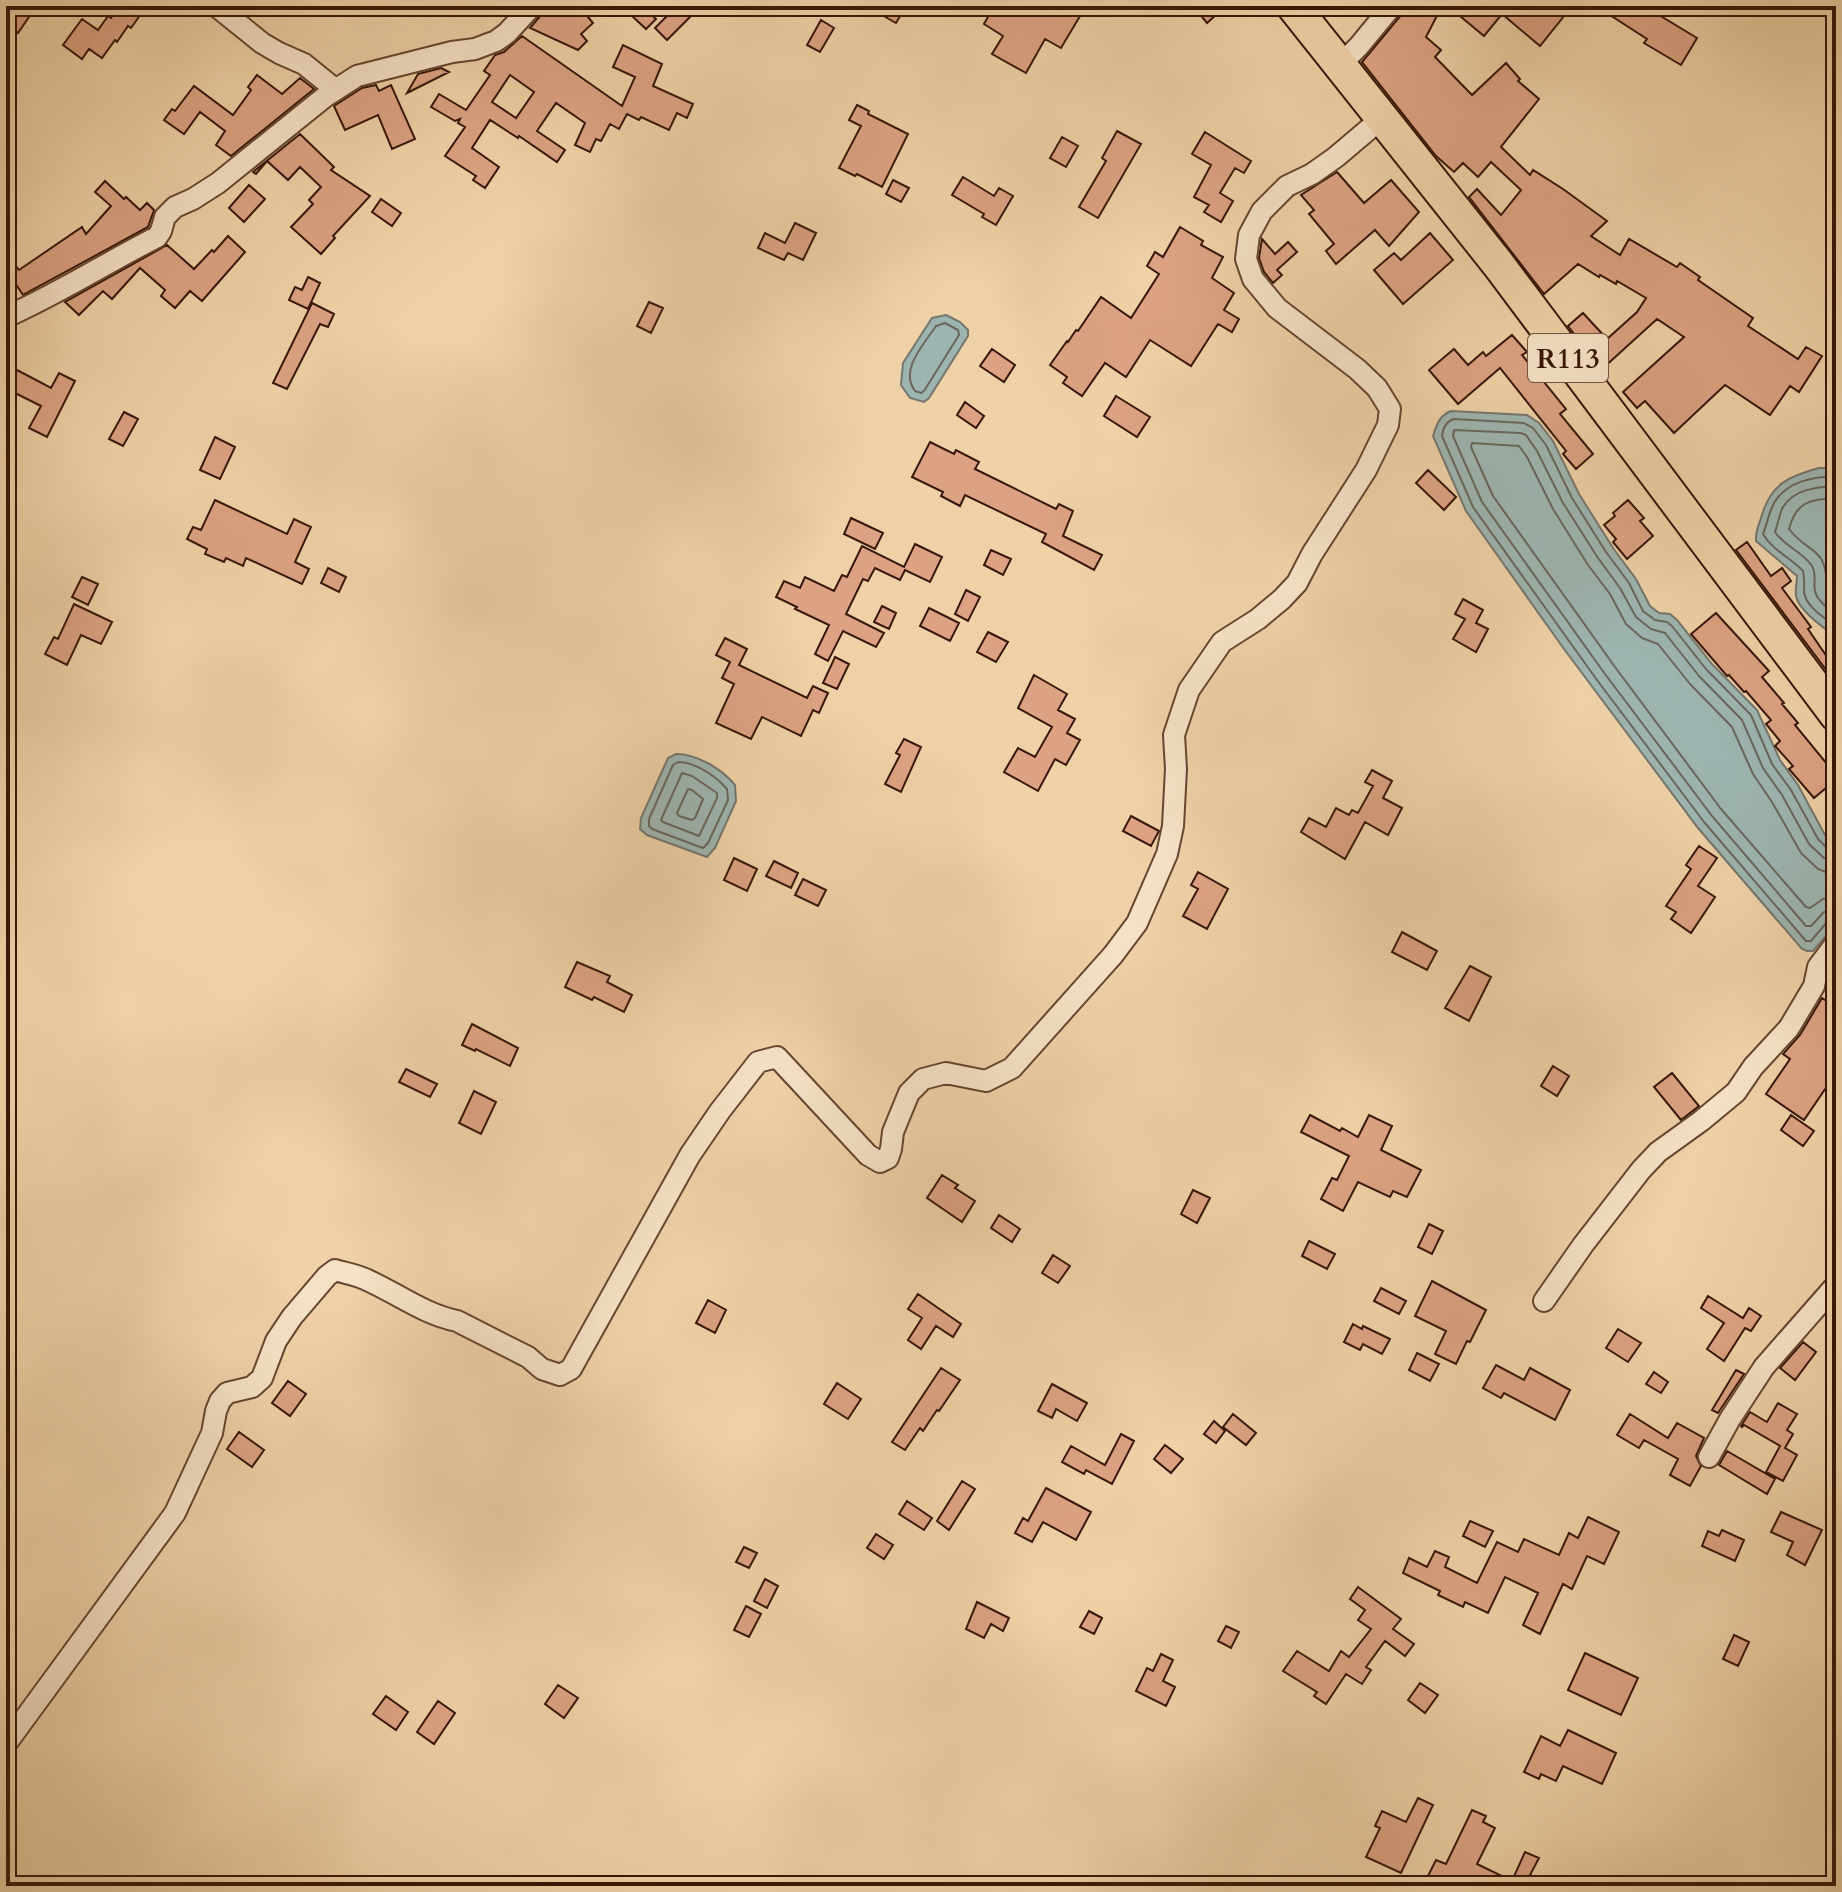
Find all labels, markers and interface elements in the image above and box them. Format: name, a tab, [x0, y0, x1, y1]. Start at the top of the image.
road number: R113	[1528, 334, 1608, 382]

